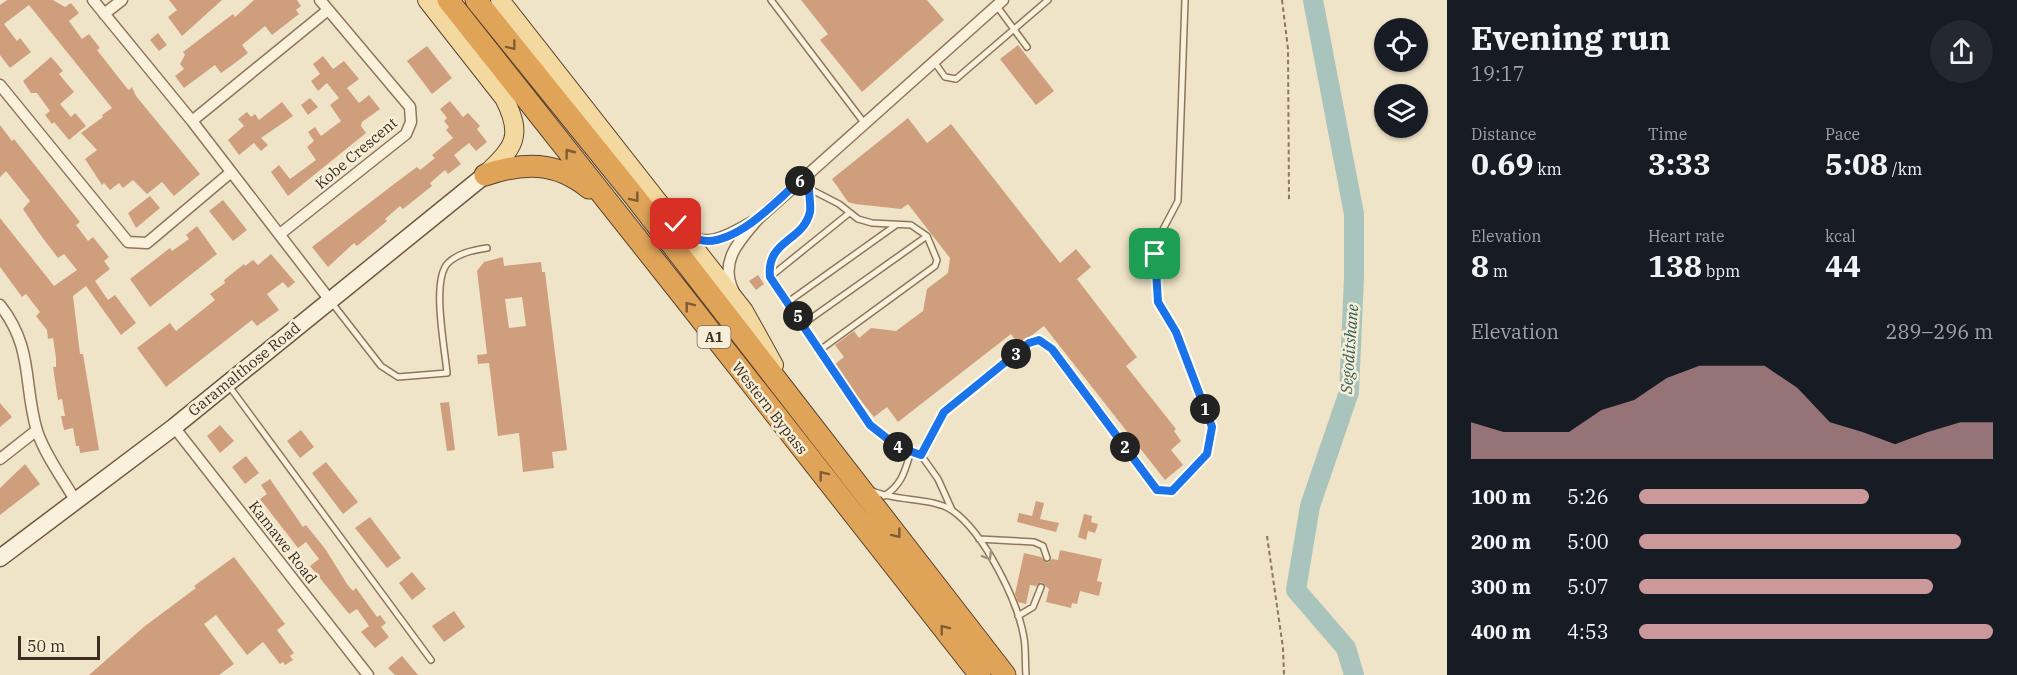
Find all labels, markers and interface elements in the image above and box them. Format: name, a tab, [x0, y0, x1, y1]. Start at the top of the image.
text: Evening run	[1471, 16, 1671, 59]
map controls	[1374, 18, 1428, 138]
button: locate	[1374, 18, 1428, 72]
button: share	[1930, 20, 1993, 83]
one-way arrow	[505, 39, 516, 50]
text: 19:17	[1471, 60, 1525, 87]
button: layers	[1374, 84, 1428, 138]
street label: Kobe Crescent	[311, 113, 401, 193]
text: Distance	[1471, 124, 1536, 144]
text: Time	[1648, 124, 1687, 144]
text: Pace	[1825, 124, 1860, 144]
text: 0.69	[1471, 144, 1533, 183]
text: 3:33	[1648, 144, 1711, 183]
text: 5:08	[1825, 144, 1888, 183]
one-way arrow	[565, 148, 576, 159]
text: km	[1533, 159, 1562, 179]
text: /km	[1888, 159, 1922, 179]
pin: 6	[785, 166, 815, 196]
text: 6	[795, 171, 805, 191]
one-way arrow	[627, 191, 638, 202]
pin	[650, 198, 701, 249]
icon: check	[659, 207, 692, 240]
text: Elevation	[1471, 226, 1541, 246]
text: Heart rate	[1648, 226, 1725, 246]
text: kcal	[1825, 226, 1856, 246]
pin	[1129, 228, 1180, 279]
icon: arrive	[1138, 237, 1171, 270]
text: 8	[1471, 246, 1489, 285]
text: 138	[1648, 246, 1702, 285]
text: 44	[1825, 246, 1861, 285]
text: m	[1489, 261, 1508, 281]
text: bpm	[1702, 261, 1740, 281]
pin: 5	[783, 301, 813, 331]
one-way arrow	[686, 302, 697, 313]
water label: Segoditshane	[1336, 303, 1362, 396]
text: 5	[793, 306, 803, 326]
street label: Garamalthose Road	[184, 318, 304, 420]
text: Elevation	[1471, 318, 1559, 345]
text: 289–296 m	[1886, 318, 1993, 345]
road number: A1	[698, 326, 730, 348]
pin: 3	[1001, 339, 1031, 369]
text: 3	[1011, 344, 1021, 364]
street label: Western Bypass	[728, 358, 812, 458]
pin: 1	[1190, 394, 1220, 424]
text: 1	[1200, 399, 1210, 419]
pin: 4	[883, 432, 913, 462]
pin: 2	[1110, 432, 1140, 462]
text: 4	[893, 437, 903, 457]
text: 2	[1120, 437, 1130, 457]
one-way arrow	[820, 471, 831, 482]
text: 100 m	[1471, 483, 1531, 510]
text: 5:26	[1567, 483, 1609, 510]
street label: Kamawe Road	[245, 497, 321, 587]
one-way arrow	[889, 527, 900, 538]
text: 200 m	[1471, 528, 1531, 555]
text: 5:00	[1567, 528, 1609, 555]
one-way arrow	[981, 550, 993, 560]
text: 300 m	[1471, 573, 1531, 600]
text: 5:07	[1567, 573, 1609, 600]
text: 400 m	[1471, 618, 1531, 645]
text: 4:53	[1567, 618, 1609, 645]
one-way arrow	[940, 625, 951, 636]
scale bar	[18, 633, 100, 660]
text: 50 m	[27, 636, 65, 656]

